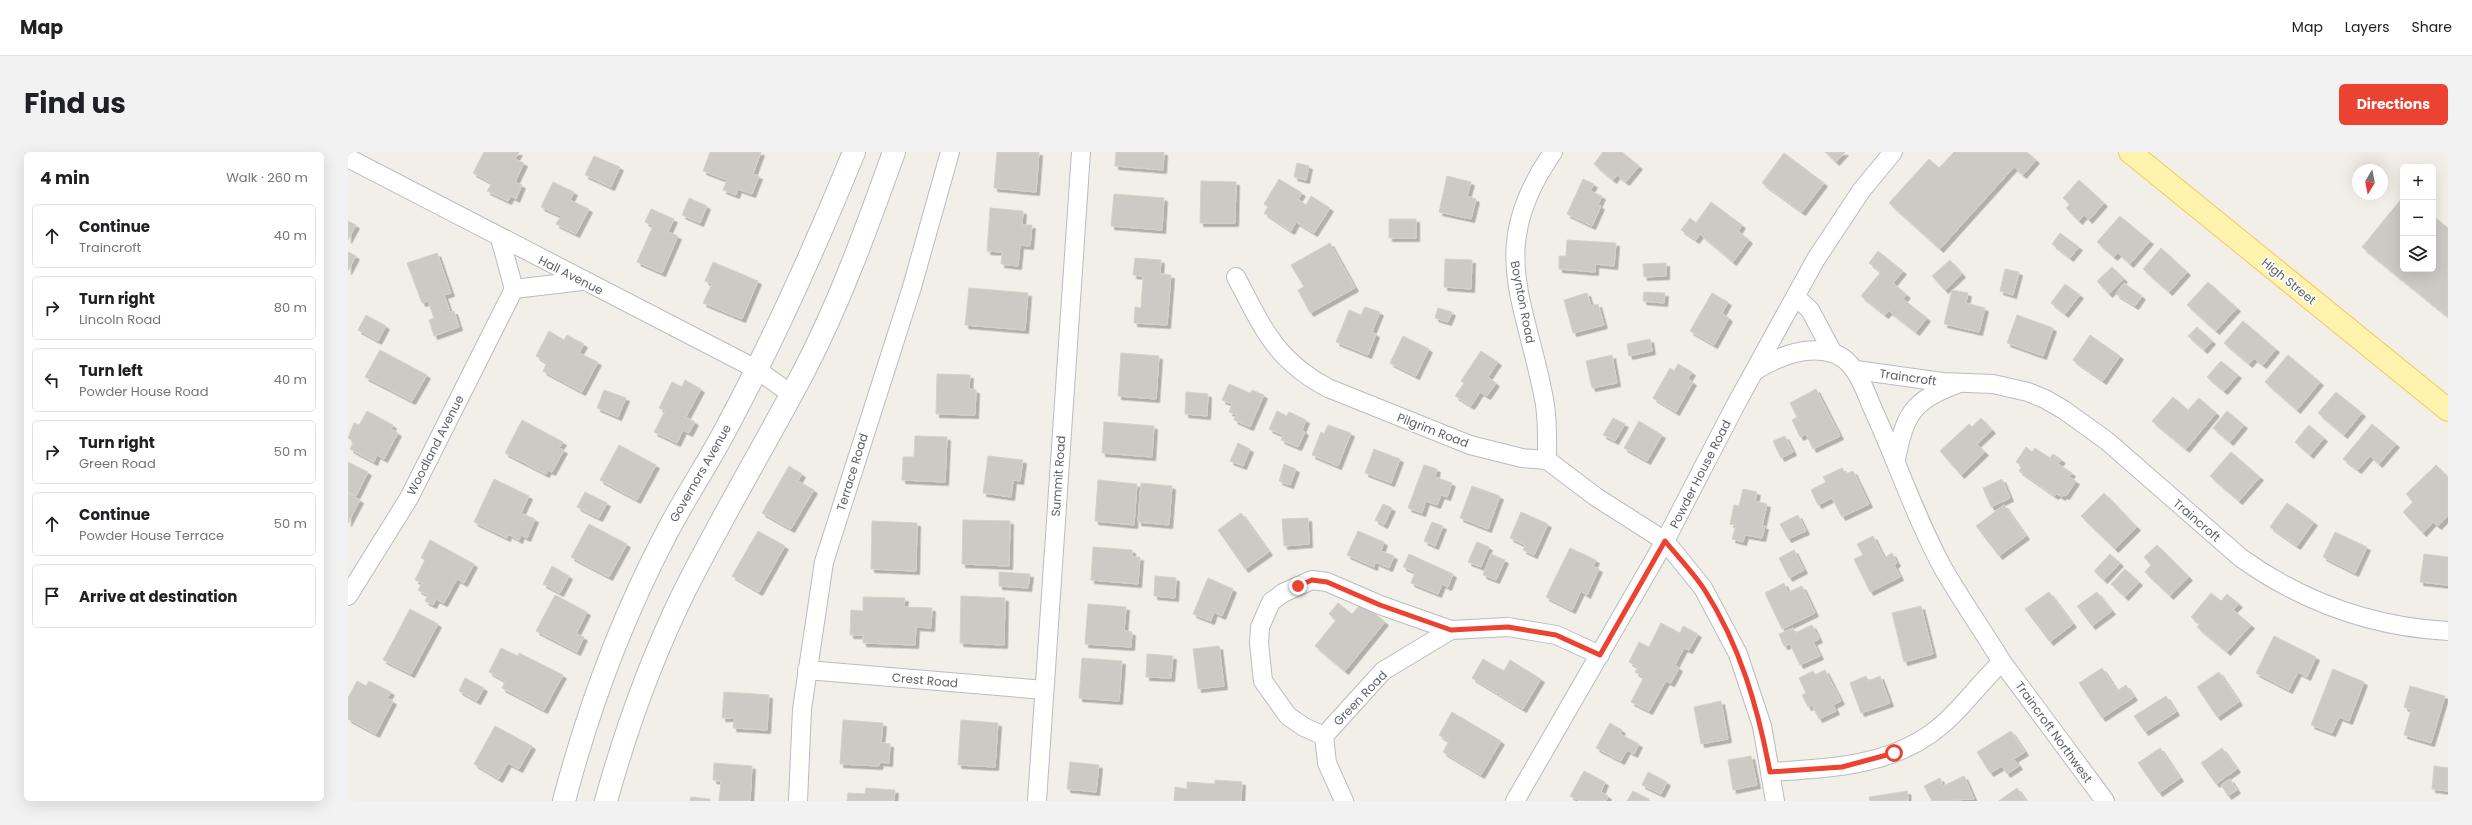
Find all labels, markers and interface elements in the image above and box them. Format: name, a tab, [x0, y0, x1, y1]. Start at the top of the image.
text: Map	[20, 14, 63, 41]
text: Map	[2292, 17, 2323, 37]
text: Layers	[2345, 17, 2389, 37]
text: Share	[2411, 17, 2452, 37]
text: Find us	[24, 84, 126, 123]
button: Directions	[2339, 84, 2448, 125]
north arrow	[2352, 164, 2388, 200]
map controls	[2400, 164, 2436, 272]
button: +	[2400, 164, 2436, 200]
text: 4 min	[40, 166, 90, 190]
text: Walk · 260 m	[226, 168, 308, 187]
button: −	[2400, 200, 2436, 236]
text: Continue	[79, 216, 150, 237]
icon: ahead	[41, 225, 63, 247]
text: 40 m	[274, 226, 307, 245]
button: layers	[2400, 236, 2436, 272]
text: Traincroft	[79, 238, 141, 257]
street label: Hall Avenue	[536, 251, 606, 299]
street label: High Street	[2258, 254, 2320, 308]
street label: Boynton Road	[1507, 259, 1539, 345]
text: Turn right	[79, 288, 155, 309]
icon: right	[41, 297, 63, 319]
text: 80 m	[274, 298, 307, 317]
text: Lincoln Road	[79, 310, 161, 329]
text: Turn left	[79, 360, 143, 381]
street label: Traincroft	[1878, 365, 1938, 389]
icon: left	[41, 369, 63, 391]
text: 40 m	[274, 370, 307, 389]
text: Powder House Road	[79, 382, 208, 401]
street label: Woodland Avenue	[402, 392, 468, 498]
street label: Pilgrim Road	[1395, 409, 1471, 451]
street label: Powder House Road	[1665, 417, 1735, 531]
street label: Governors Avenue	[665, 421, 735, 525]
street label: Terrace Road	[832, 431, 872, 513]
text: Turn right	[79, 432, 155, 453]
street label: Summit Road	[1047, 435, 1069, 517]
icon: right	[41, 441, 63, 463]
text: 50 m	[274, 442, 307, 461]
text: Green Road	[79, 454, 156, 473]
street label: Traincroft	[2170, 495, 2224, 545]
text: Continue	[79, 504, 150, 525]
icon: ahead	[41, 513, 63, 535]
text: 50 m	[274, 514, 307, 533]
text: Powder House Terrace	[79, 526, 224, 545]
route end	[1289, 577, 1307, 595]
icon: arrive	[41, 585, 63, 607]
text: Arrive at destination	[79, 586, 237, 607]
street label: Green Road	[1329, 667, 1391, 729]
street label: Crest Road	[891, 669, 959, 691]
street label: Traincroft Northwest	[2011, 678, 2097, 786]
route start	[1885, 744, 1903, 762]

